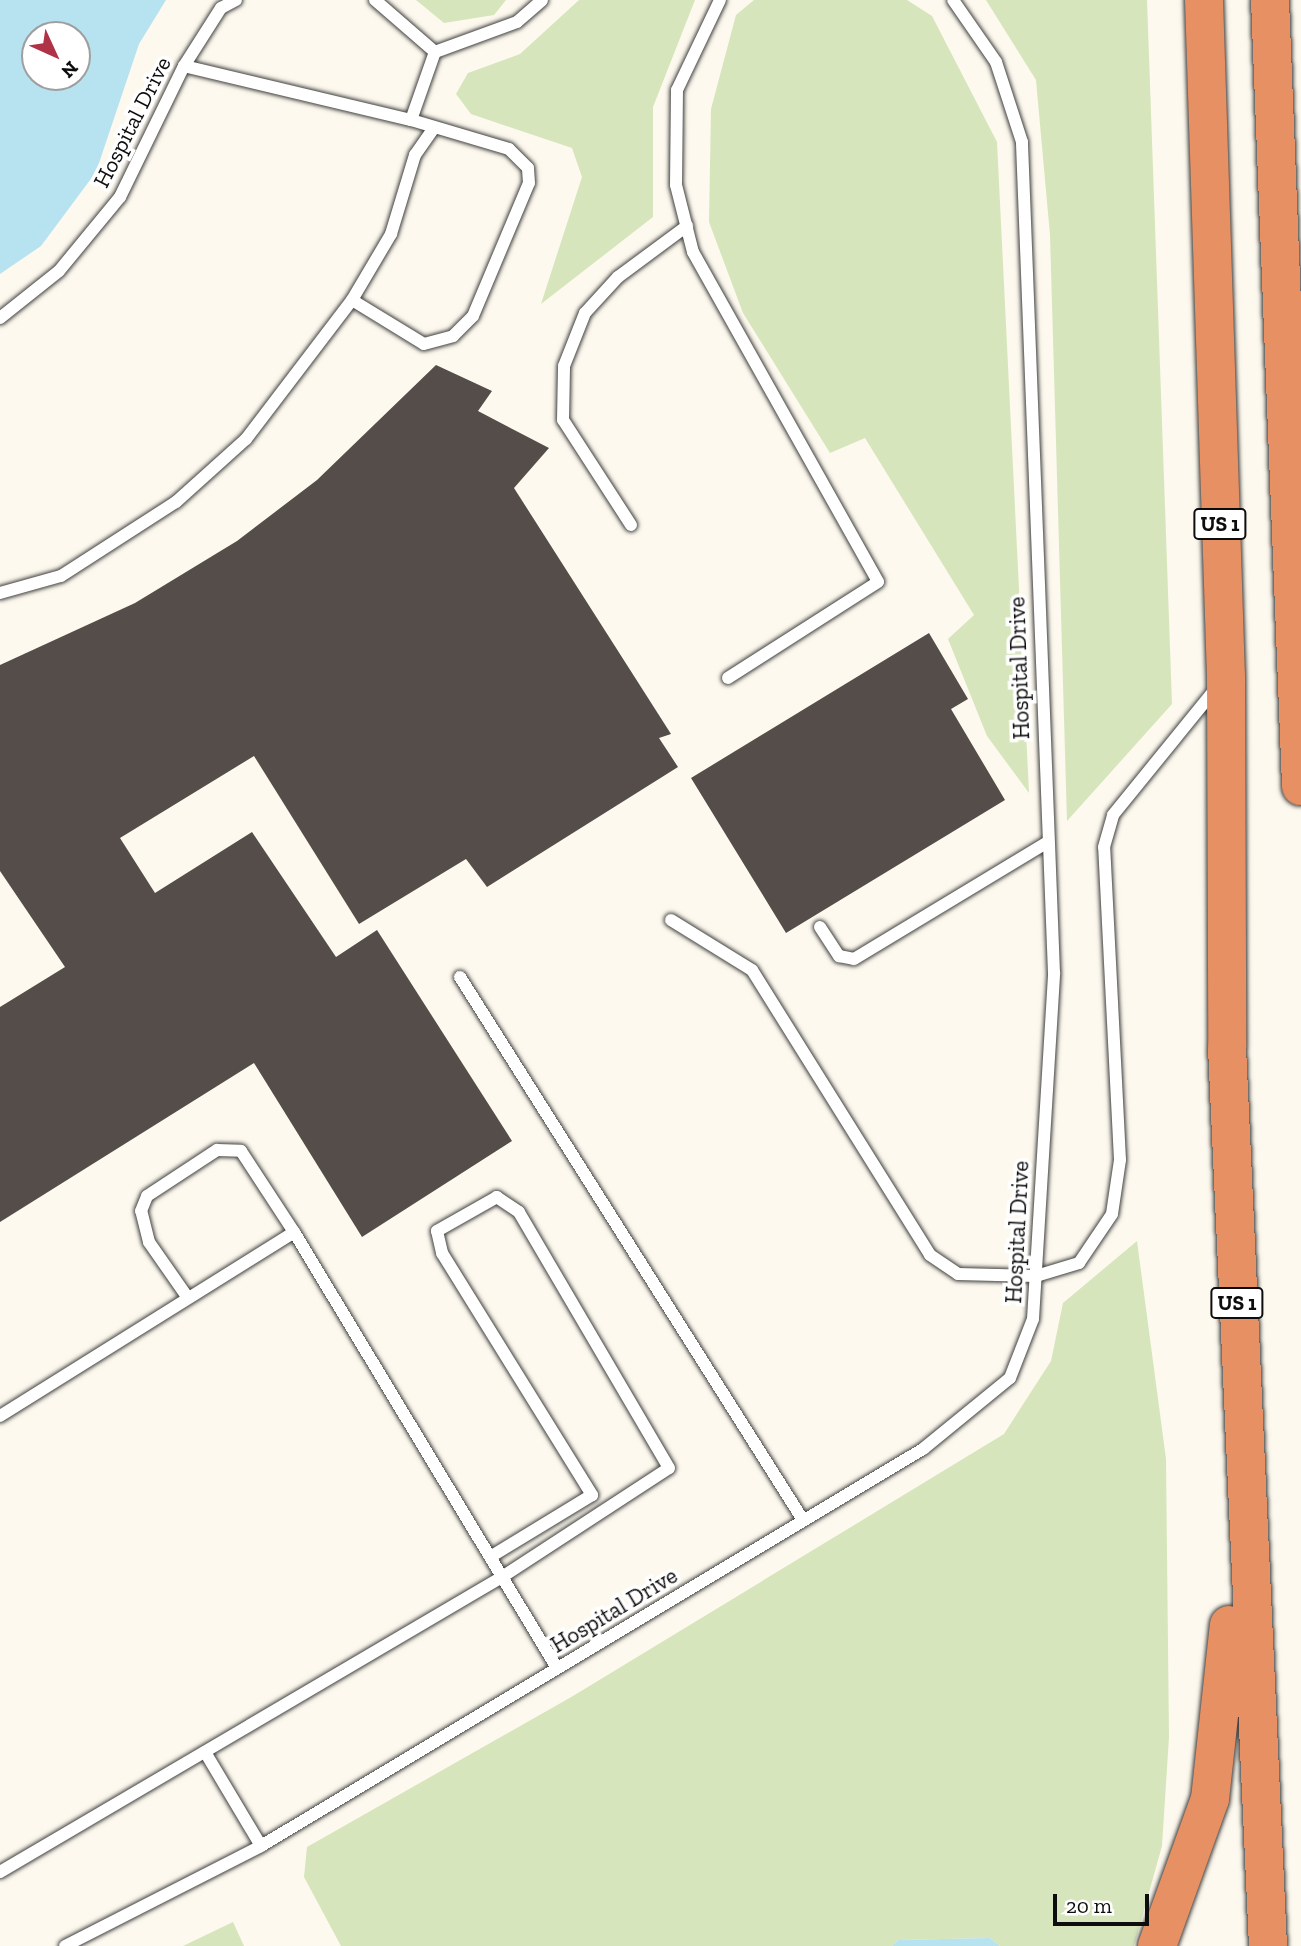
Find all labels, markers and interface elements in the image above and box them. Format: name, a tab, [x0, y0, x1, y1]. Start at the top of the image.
north arrow	[21, 21, 91, 91]
street label: Hospital Drive	[87, 52, 177, 192]
text: N	[57, 57, 83, 83]
road number: US 1	[1192, 506, 1248, 542]
street label: Hospital Drive	[1003, 596, 1035, 740]
street label: Hospital Drive	[999, 1160, 1035, 1304]
road number: US 1	[1209, 1286, 1265, 1320]
street label: Hospital Drive	[546, 1561, 682, 1659]
scale bar	[1056, 1880, 1152, 1924]
text: 20 m	[1066, 1893, 1112, 1918]

